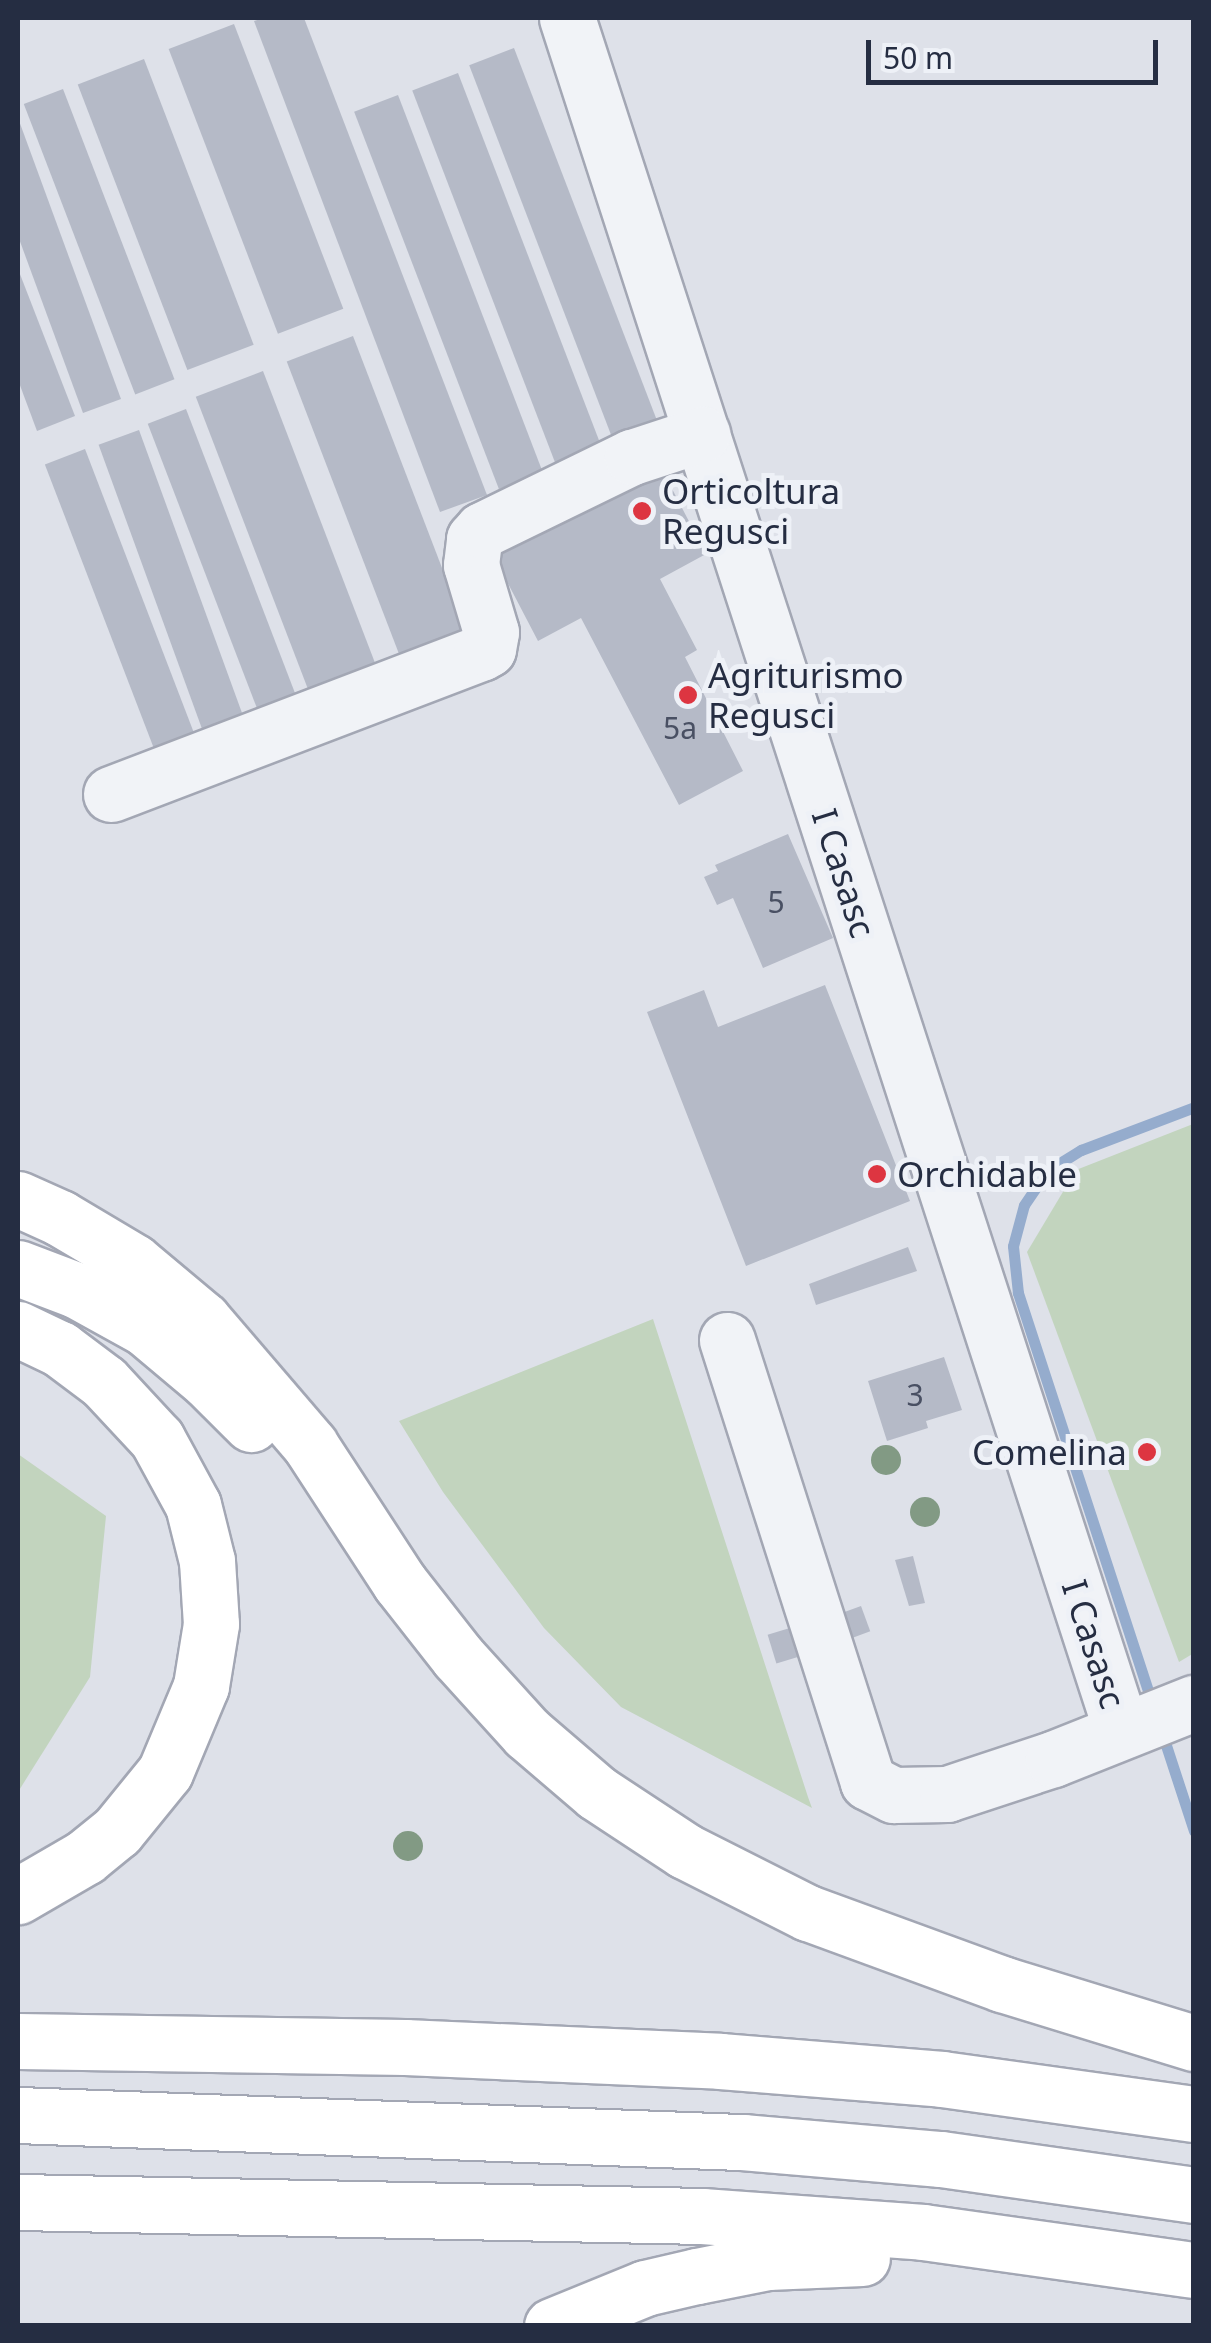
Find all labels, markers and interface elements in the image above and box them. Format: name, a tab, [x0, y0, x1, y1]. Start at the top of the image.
scale bar	[871, 20, 1164, 82]
text: 50 m	[883, 37, 953, 78]
place label: Orticoltura Regusci	[662, 470, 840, 552]
marker: Orticoltura Regusci	[631, 500, 653, 522]
place label: Agriturismo Regusci	[708, 654, 904, 736]
marker: Agriturismo Regusci	[677, 684, 699, 706]
house number: 5a	[663, 710, 697, 746]
street label: I Casasc	[804, 803, 884, 943]
house number: 5	[767, 884, 785, 920]
place label: Orchidable	[897, 1153, 1077, 1195]
marker: Orchidable	[866, 1163, 888, 1185]
house number: 3	[906, 1377, 924, 1413]
place label: Comelina	[972, 1431, 1127, 1473]
marker: Comelina	[1136, 1441, 1158, 1463]
street label: I Casasc	[1054, 1574, 1134, 1714]

